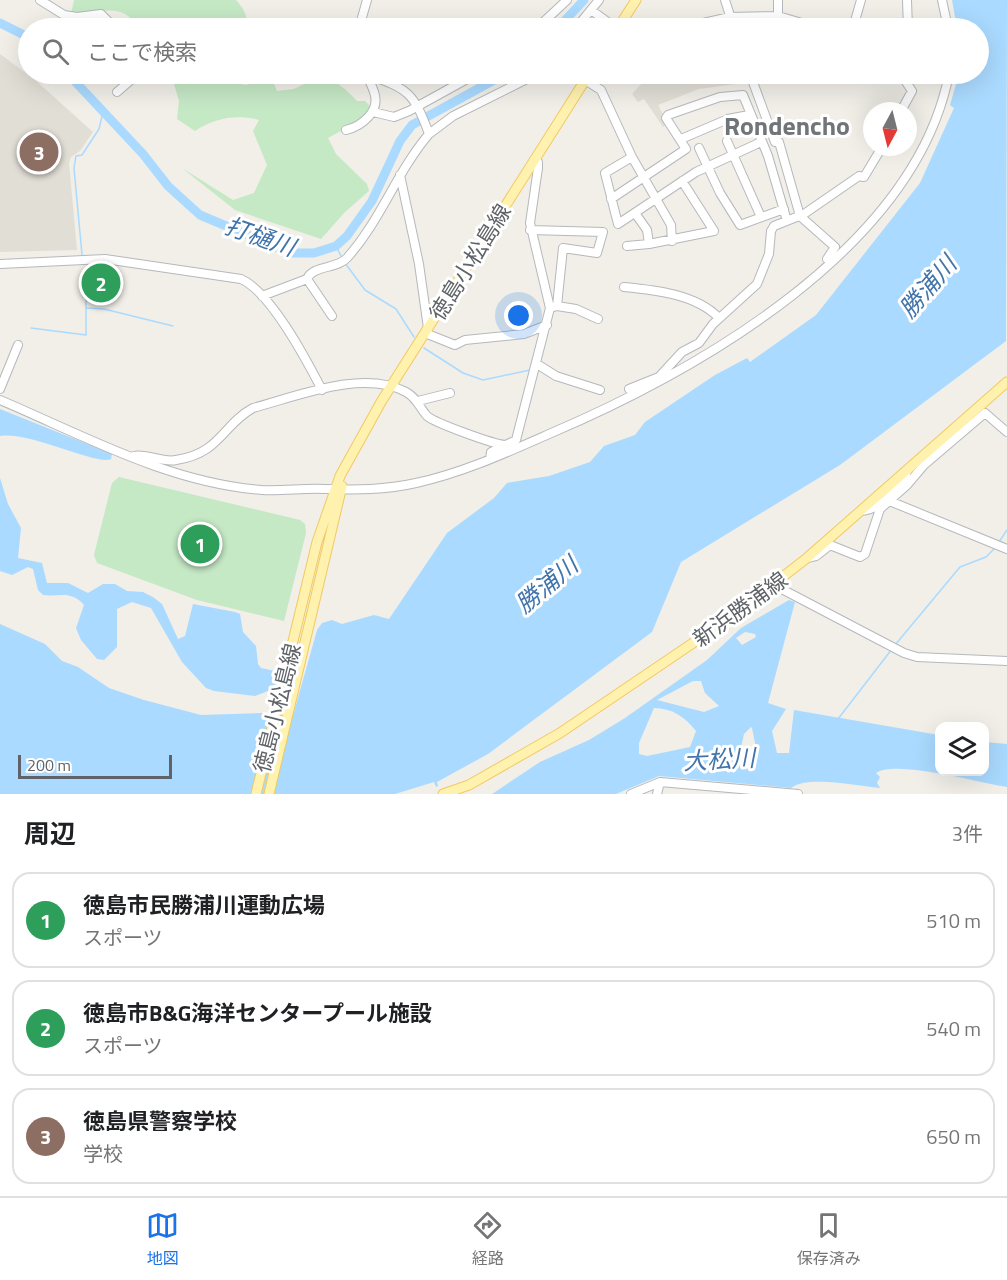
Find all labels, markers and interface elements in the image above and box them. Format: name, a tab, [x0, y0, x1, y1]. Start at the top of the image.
search box	[18, 18, 989, 84]
icon: search	[39, 35, 72, 68]
text: ここで検索	[87, 35, 197, 69]
north arrow	[863, 102, 917, 156]
district label: Rondencho	[724, 106, 850, 145]
pin: 3	[20, 130, 58, 174]
street label: 徳島小松島線	[421, 197, 519, 327]
water label: 打樋川	[220, 207, 303, 266]
water label: 勝浦川	[890, 245, 966, 325]
pin: 2	[82, 260, 120, 306]
your location	[504, 301, 533, 330]
pin: 1	[180, 522, 220, 566]
water label: 勝浦川	[507, 545, 588, 621]
street label: 新浜勝浦線	[686, 563, 794, 655]
street label: 徳島小松島線	[245, 640, 309, 776]
map controls	[935, 722, 989, 776]
button: layers	[935, 722, 989, 776]
water label: 大松川	[682, 739, 759, 779]
scale bar	[18, 752, 172, 780]
text: 200 m	[27, 753, 71, 777]
text: 周辺	[24, 814, 76, 853]
text: 3件	[952, 818, 983, 849]
text: 徳島市民勝浦川運動広場	[83, 888, 325, 922]
text: 1	[40, 905, 51, 936]
text: 510 m	[926, 905, 981, 936]
text: スポーツ	[83, 922, 163, 953]
text: 徳島市B&G海洋センタープール施設	[83, 996, 432, 1030]
text: 2	[40, 1013, 51, 1044]
text: 540 m	[926, 1013, 981, 1044]
text: スポーツ	[83, 1030, 163, 1061]
text: 徳島県警察学校	[83, 1104, 237, 1138]
text: 3	[40, 1121, 51, 1152]
text: 650 m	[926, 1121, 981, 1152]
text: 学校	[83, 1138, 123, 1169]
tab: 地図	[146, 1209, 179, 1270]
tab: 経路	[471, 1209, 504, 1270]
tab: 保存済み	[797, 1209, 861, 1270]

